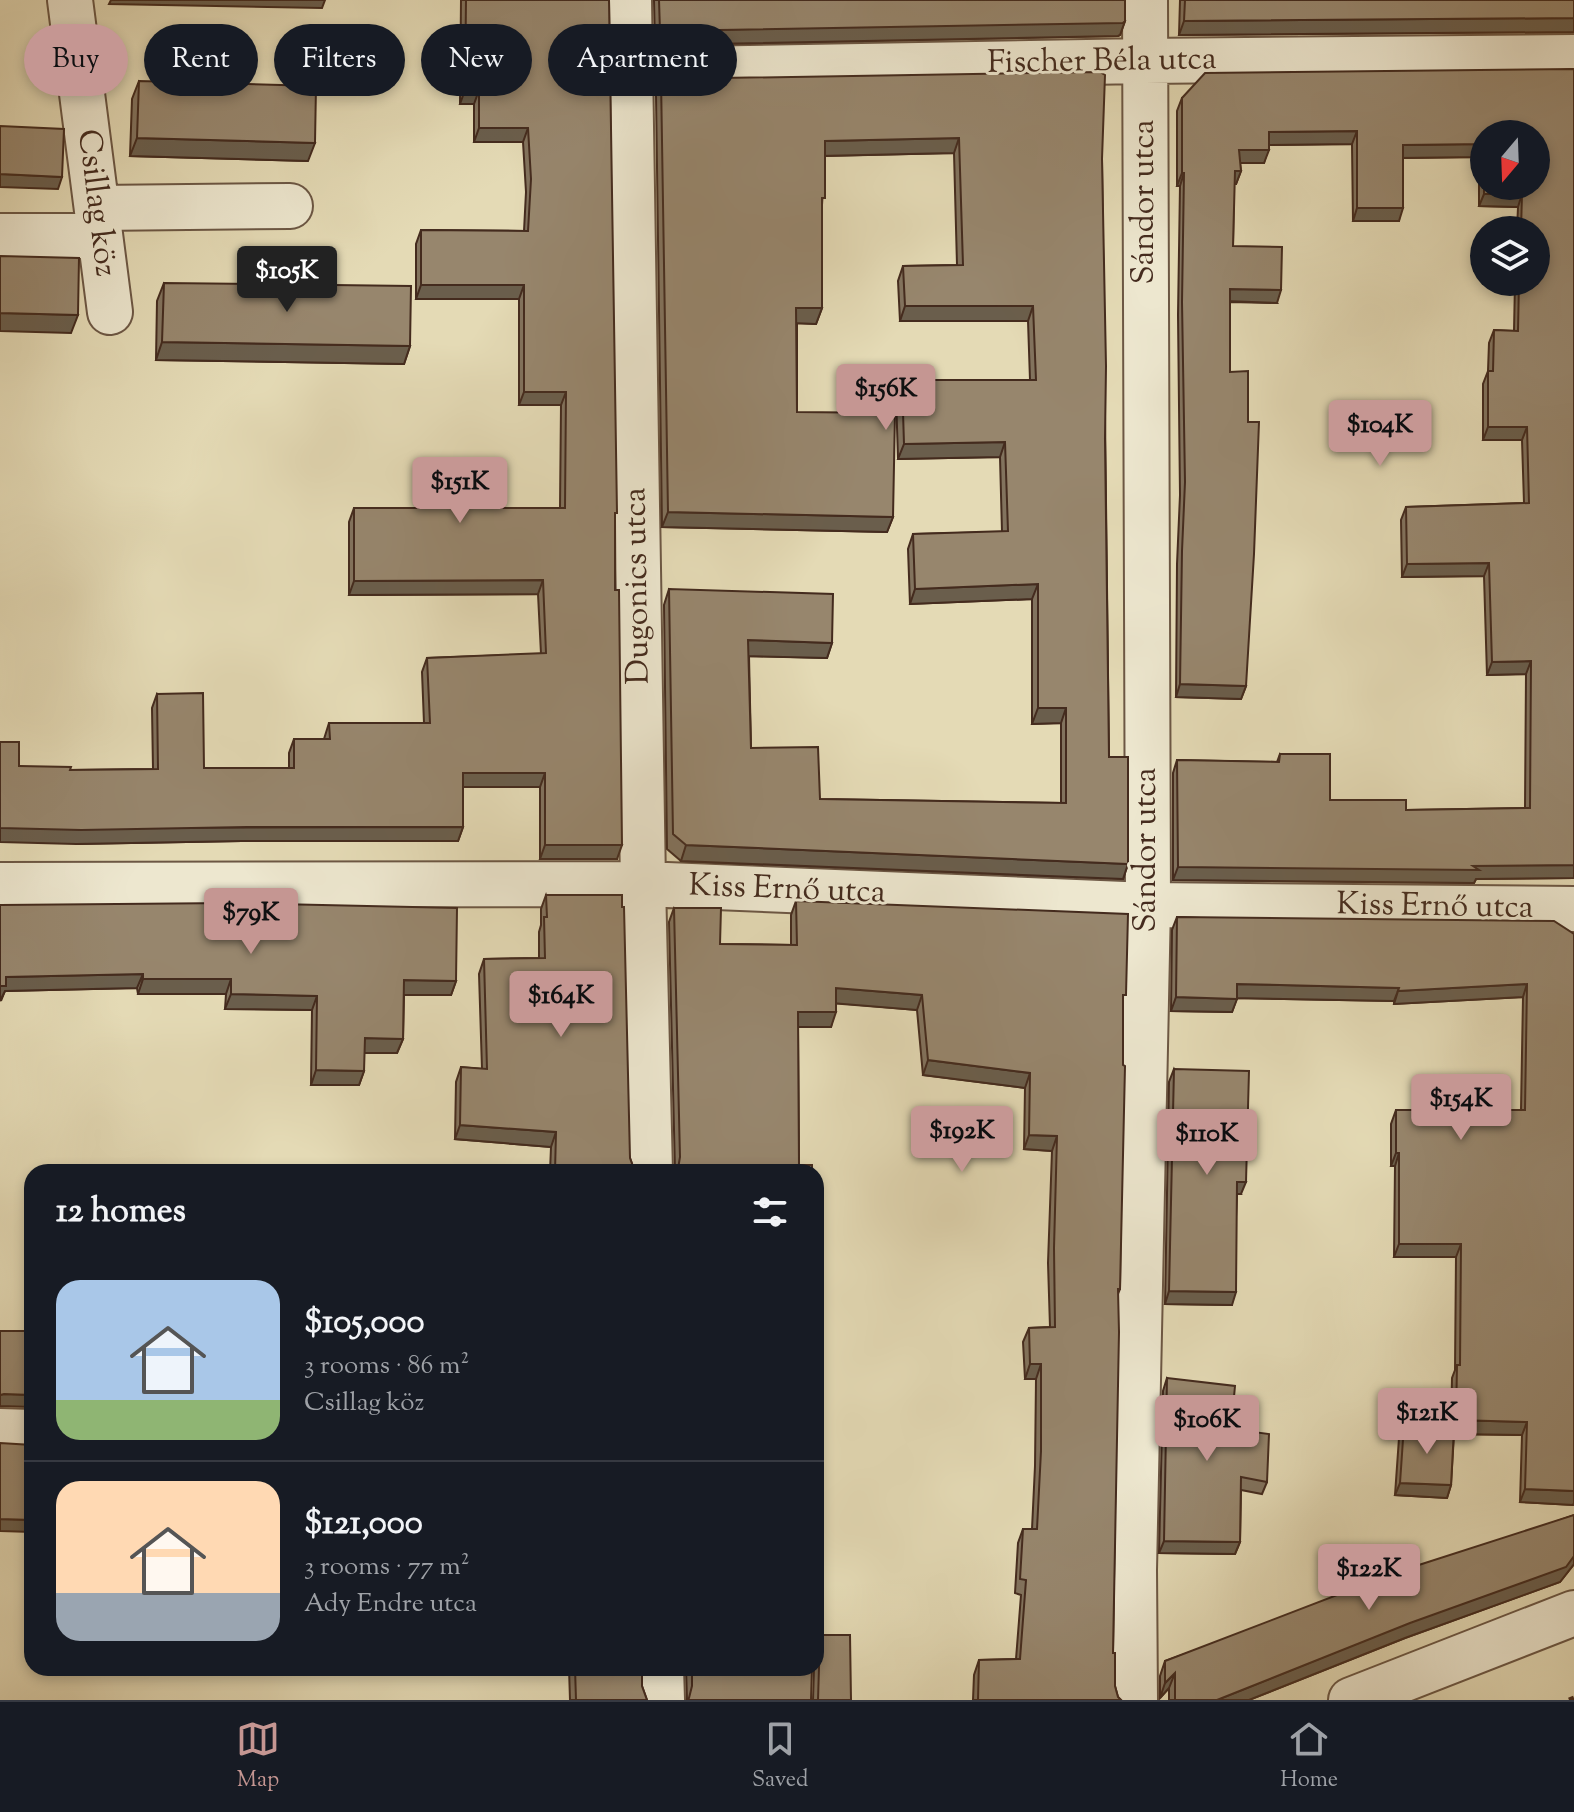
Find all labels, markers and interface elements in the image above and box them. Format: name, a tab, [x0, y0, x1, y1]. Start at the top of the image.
chip: Buy	[24, 24, 128, 96]
chip: Rent	[144, 24, 258, 96]
chip: Filters	[274, 24, 405, 96]
chip: New	[421, 24, 532, 96]
chip: Apartment	[548, 24, 737, 96]
street label: Fischer Béla utca	[987, 37, 1217, 87]
street label: Sándor utca	[1122, 119, 1168, 285]
north arrow	[1470, 120, 1550, 200]
map controls	[1470, 120, 1550, 296]
street label: Csillag köz	[64, 127, 128, 279]
button: layers	[1470, 216, 1550, 296]
pin: $105K	[231, 246, 343, 314]
text: $105K	[255, 253, 319, 290]
pin: $156K	[830, 364, 942, 432]
text: $156K	[854, 371, 918, 408]
pin: $104K	[1324, 400, 1436, 468]
text: $104K	[1347, 407, 1413, 444]
pin: $151K	[404, 457, 516, 525]
text: $151K	[430, 464, 490, 501]
street label: Dugonics utca	[613, 487, 663, 685]
street label: Sándor utca	[1124, 767, 1170, 933]
street label: Kiss Ernő utca	[688, 864, 887, 916]
street label: Kiss Ernő utca	[1336, 882, 1534, 932]
pin: $79K	[204, 888, 298, 956]
text: $79K	[222, 895, 280, 932]
pin: $164K	[505, 971, 617, 1039]
text: $164K	[527, 978, 595, 1015]
pin: $154K	[1405, 1074, 1517, 1142]
text: $154K	[1429, 1081, 1493, 1118]
pin: $192K	[906, 1106, 1018, 1174]
pin: $110K	[1151, 1109, 1263, 1177]
text: $192K	[929, 1113, 995, 1150]
text: $110K	[1175, 1116, 1239, 1153]
text: 12 homes	[56, 1188, 186, 1237]
icon: filters	[748, 1190, 792, 1234]
text: $105,000	[304, 1299, 424, 1348]
icon: home	[120, 1312, 216, 1408]
text: 3 rooms · 86 m²	[304, 1348, 469, 1385]
text: Csillag köz	[304, 1385, 424, 1422]
pin: $121K	[1371, 1388, 1483, 1456]
pin: $106K	[1151, 1395, 1263, 1463]
text: $121K	[1396, 1395, 1458, 1432]
text: $106K	[1173, 1402, 1241, 1439]
text: $121,000	[304, 1500, 423, 1549]
icon: home	[120, 1513, 216, 1609]
pin: $122K	[1313, 1544, 1425, 1612]
text: 3 rooms · 77 m²	[304, 1549, 469, 1586]
text: $122K	[1336, 1551, 1402, 1588]
text: Ady Endre utca	[304, 1586, 477, 1623]
tab: Map	[236, 1717, 280, 1797]
tab: Saved	[752, 1717, 808, 1797]
tab: Home	[1280, 1717, 1338, 1797]

